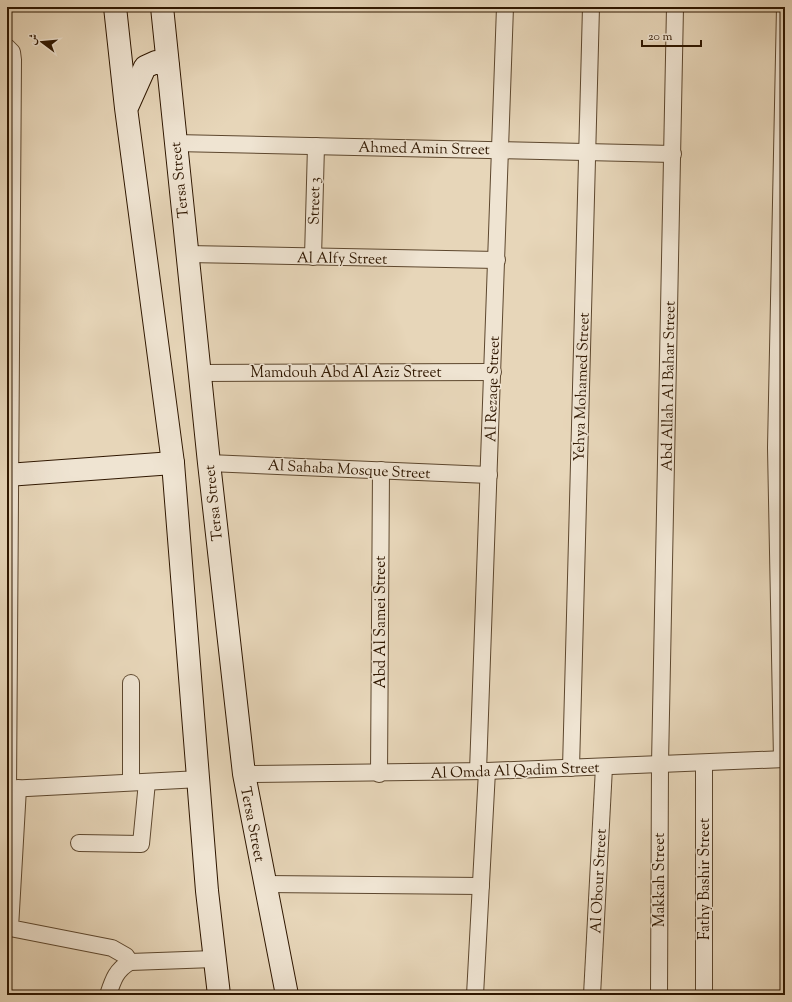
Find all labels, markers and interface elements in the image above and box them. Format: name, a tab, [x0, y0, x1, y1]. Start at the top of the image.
north arrow	[22, 22, 62, 62]
scale bar	[642, 22, 701, 48]
text: 20 m	[648, 28, 673, 46]
text: ش	[24, 32, 43, 47]
street label: Ahmed Amin Street	[358, 138, 490, 161]
street label: Tersa Street	[166, 141, 195, 219]
street label: Street 3	[305, 177, 326, 225]
street label: Al Alfy Street	[297, 248, 387, 271]
street label: Abd Allah Al Bahar Street	[658, 301, 681, 471]
street label: Yehya Mohamed Street	[569, 312, 596, 462]
street label: Al Rezaqe Street	[481, 336, 506, 443]
street label: Mamdouh Abd Al Aziz Street	[250, 363, 442, 384]
street label: Al Sahaba Mosque Street	[267, 456, 431, 485]
street label: Tersa Street	[200, 464, 229, 542]
street label: Abd Al Samei Street	[371, 556, 392, 688]
street label: Al Omda Al Qadim Street	[430, 758, 600, 785]
street label: Tersa Street	[234, 785, 269, 864]
street label: Fathy Bashir Street	[695, 818, 716, 940]
street label: Al Obour Street	[586, 828, 613, 934]
street label: Makkah Street	[650, 833, 671, 927]

